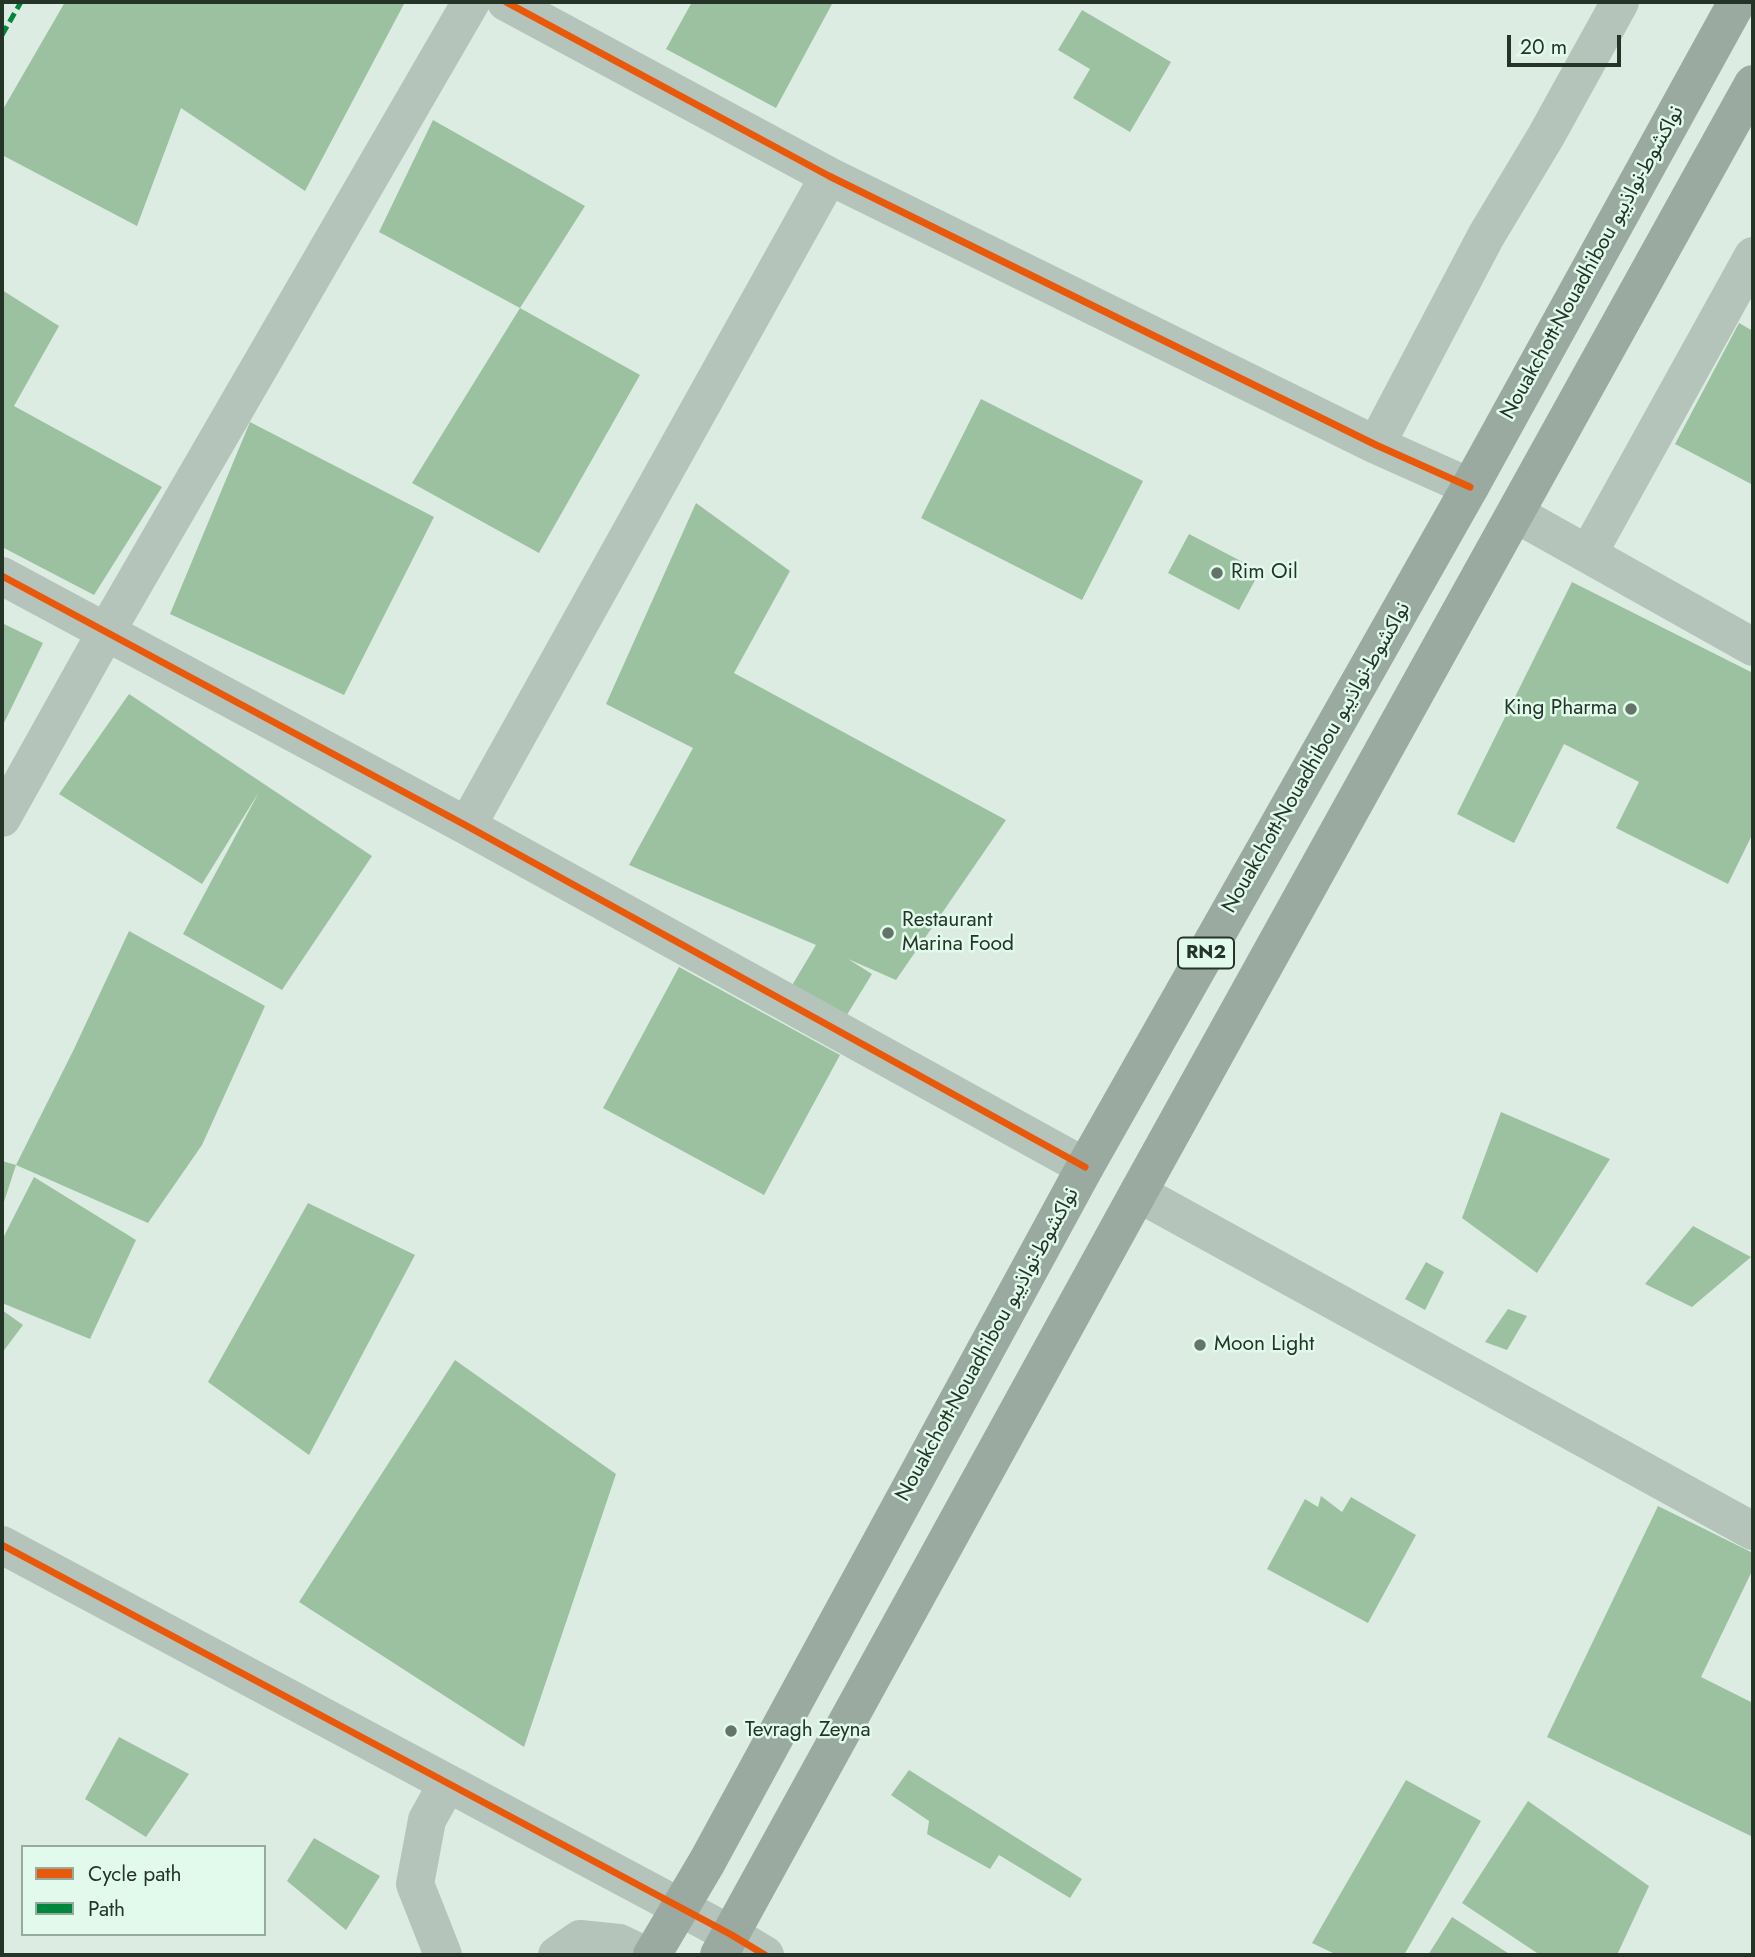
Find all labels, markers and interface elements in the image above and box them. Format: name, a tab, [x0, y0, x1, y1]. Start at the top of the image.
scale bar	[1510, 21, 1624, 65]
text: 20 m	[1520, 32, 1567, 62]
street label: Nouakchott-Nouadhibou نواكشوط-نواذيبو	[1496, 102, 1690, 424]
place label: Rim Oil	[1231, 560, 1298, 586]
marker: Rim Oil	[1209, 565, 1225, 581]
street label: Nouakchott-Nouadhibou نواكشوط-نواذيبو	[1217, 598, 1417, 918]
place label: King Pharma	[1504, 696, 1617, 722]
marker: King Pharma	[1623, 701, 1639, 717]
place label: Restaurant Marina Food	[902, 908, 1014, 958]
marker: Restaurant Marina Food	[880, 925, 896, 941]
road number: RN2	[1178, 937, 1234, 968]
street label: Nouakchott-Nouadhibou نواكشوط-نواذيبو	[891, 1184, 1085, 1506]
place label: Moon Light	[1214, 1332, 1314, 1358]
marker: Moon Light	[1192, 1337, 1208, 1353]
place label: Tevragh Zeyna	[745, 1718, 871, 1744]
marker: Tevragh Zeyna	[723, 1723, 739, 1739]
legend	[21, 1845, 266, 1936]
text: Cycle path	[88, 1859, 181, 1889]
text: Path	[88, 1894, 125, 1924]

